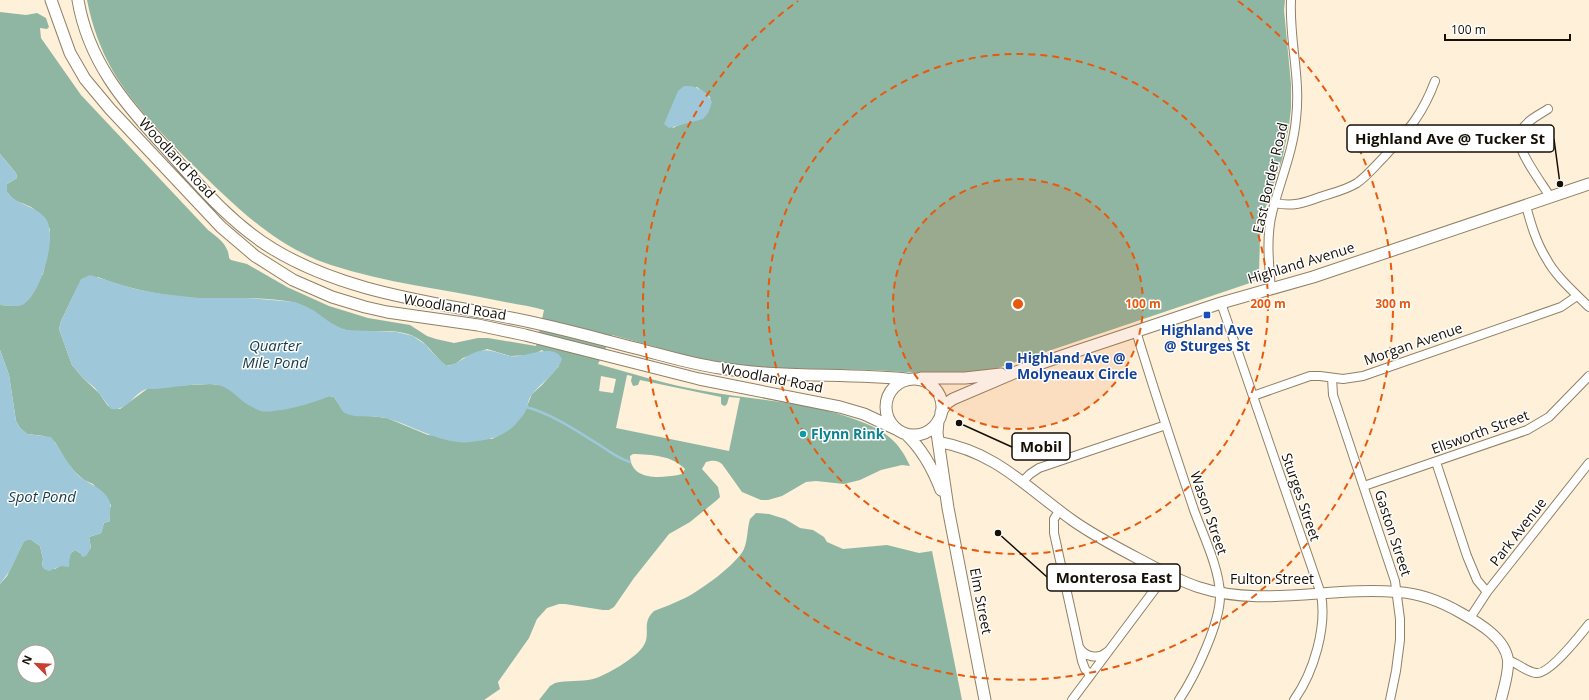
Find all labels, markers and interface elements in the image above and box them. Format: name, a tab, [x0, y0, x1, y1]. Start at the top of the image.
scale bar	[1445, 16, 1570, 42]
text: 100 m	[1451, 21, 1486, 38]
street label: Woodland Road	[135, 113, 220, 202]
street label: East Border Road	[1248, 121, 1292, 235]
callout: Highland Ave @ Tucker St	[1347, 125, 1554, 152]
text: Highland Ave @ Tucker St	[1355, 128, 1546, 148]
street label: Highland Avenue	[1245, 237, 1357, 288]
street label: Woodland Road	[402, 289, 508, 324]
text: 100 m	[1125, 295, 1161, 312]
text: 200 m	[1250, 295, 1286, 312]
text: 300 m	[1375, 295, 1411, 312]
centre of rings	[1011, 297, 1025, 311]
marker: Highland Ave @ Sturges St	[1202, 310, 1212, 320]
street label: Morgan Avenue	[1361, 318, 1465, 369]
place label: Highland Ave @ Sturges St	[1161, 320, 1253, 355]
water label: Quarter Mile Pond	[242, 335, 308, 372]
place label: Highland Ave @ Molyneaux Circle	[1017, 348, 1137, 383]
street label: Woodland Road	[719, 358, 825, 397]
marker: Highland Ave @ Molyneaux Circle	[1004, 361, 1014, 371]
street label: Ellsworth Street	[1428, 405, 1531, 458]
place label: Flynn Rink	[811, 424, 885, 443]
marker: Flynn Rink	[798, 429, 808, 439]
callout: Mobil	[1012, 433, 1070, 460]
text: Mobil	[1020, 436, 1062, 456]
street label: Sturges Street	[1278, 450, 1325, 543]
street label: Wason Street	[1186, 469, 1233, 557]
water label: Spot Pond	[8, 486, 76, 506]
street label: Gaston Street	[1371, 487, 1416, 578]
street label: Park Avenue	[1485, 494, 1550, 570]
callout: Monterosa East	[1047, 564, 1180, 591]
street label: Elm Street	[966, 566, 997, 636]
text: Monterosa East	[1056, 567, 1173, 587]
street label: Fulton Street	[1230, 569, 1314, 588]
north arrow	[16, 644, 56, 684]
text: N	[18, 653, 35, 667]

